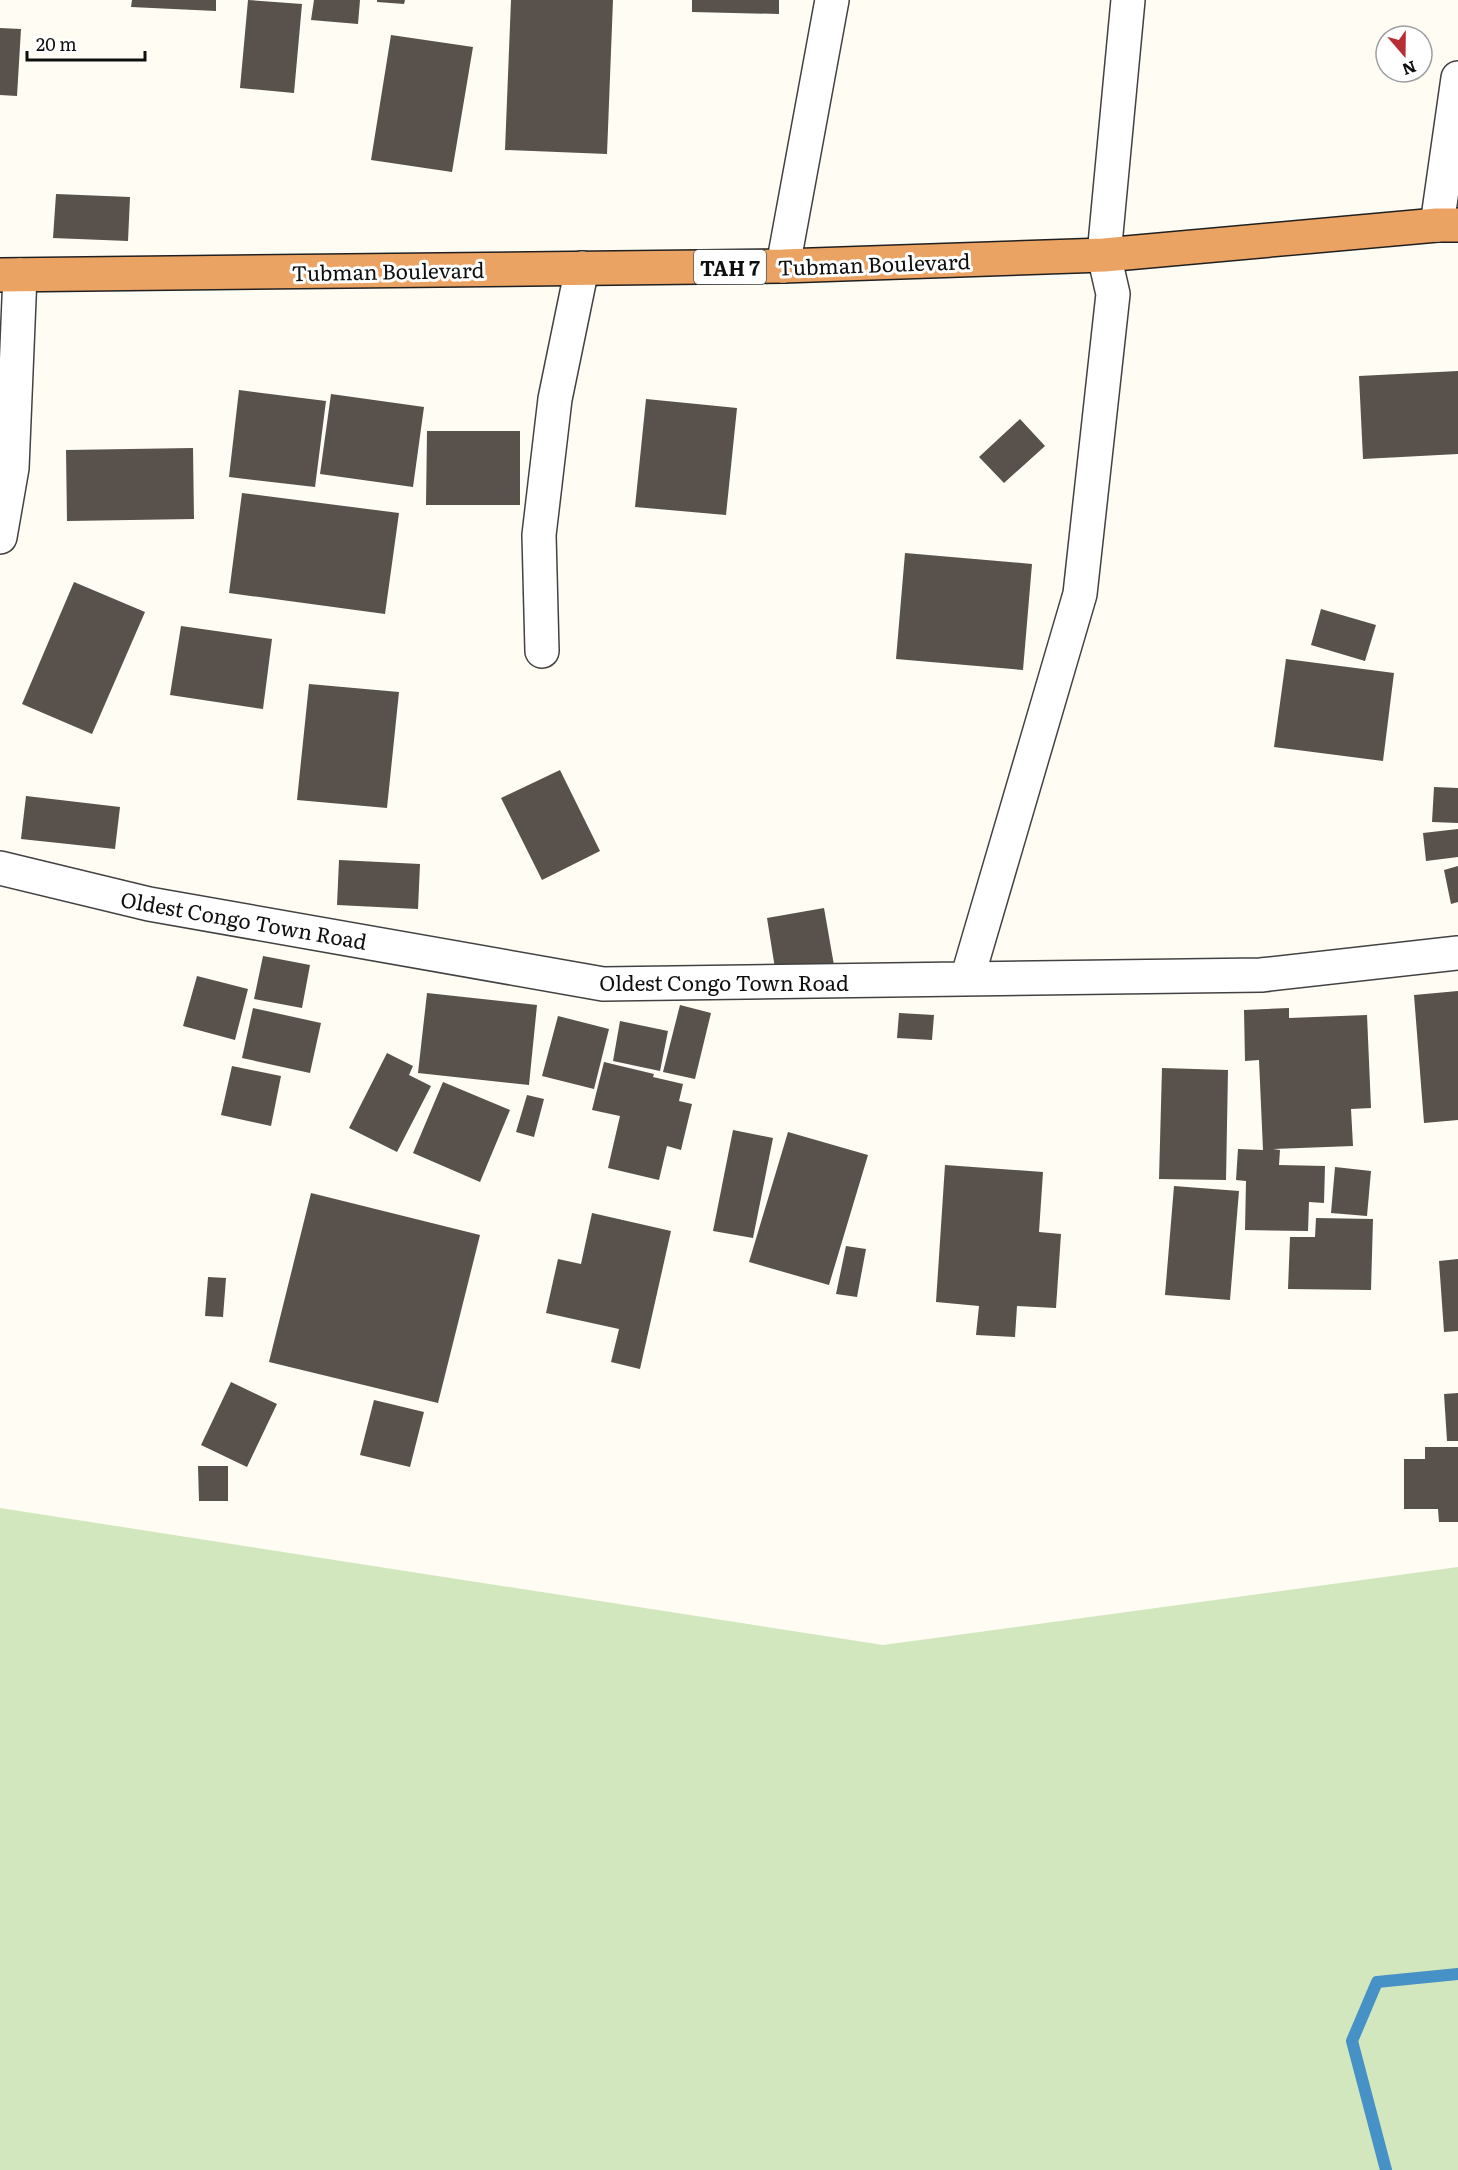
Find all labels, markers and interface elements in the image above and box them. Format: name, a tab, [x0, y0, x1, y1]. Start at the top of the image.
scale bar	[27, 24, 146, 62]
north arrow	[1374, 24, 1434, 84]
text: 20 m	[36, 30, 77, 57]
text: N	[1399, 55, 1420, 83]
street label: Tubman Boulevard	[777, 244, 971, 282]
road number: TAH 7	[694, 250, 766, 284]
street label: Tubman Boulevard	[291, 253, 485, 287]
street label: Oldest Congo Town Road	[118, 882, 370, 956]
street label: Oldest Congo Town Road	[599, 966, 849, 997]

